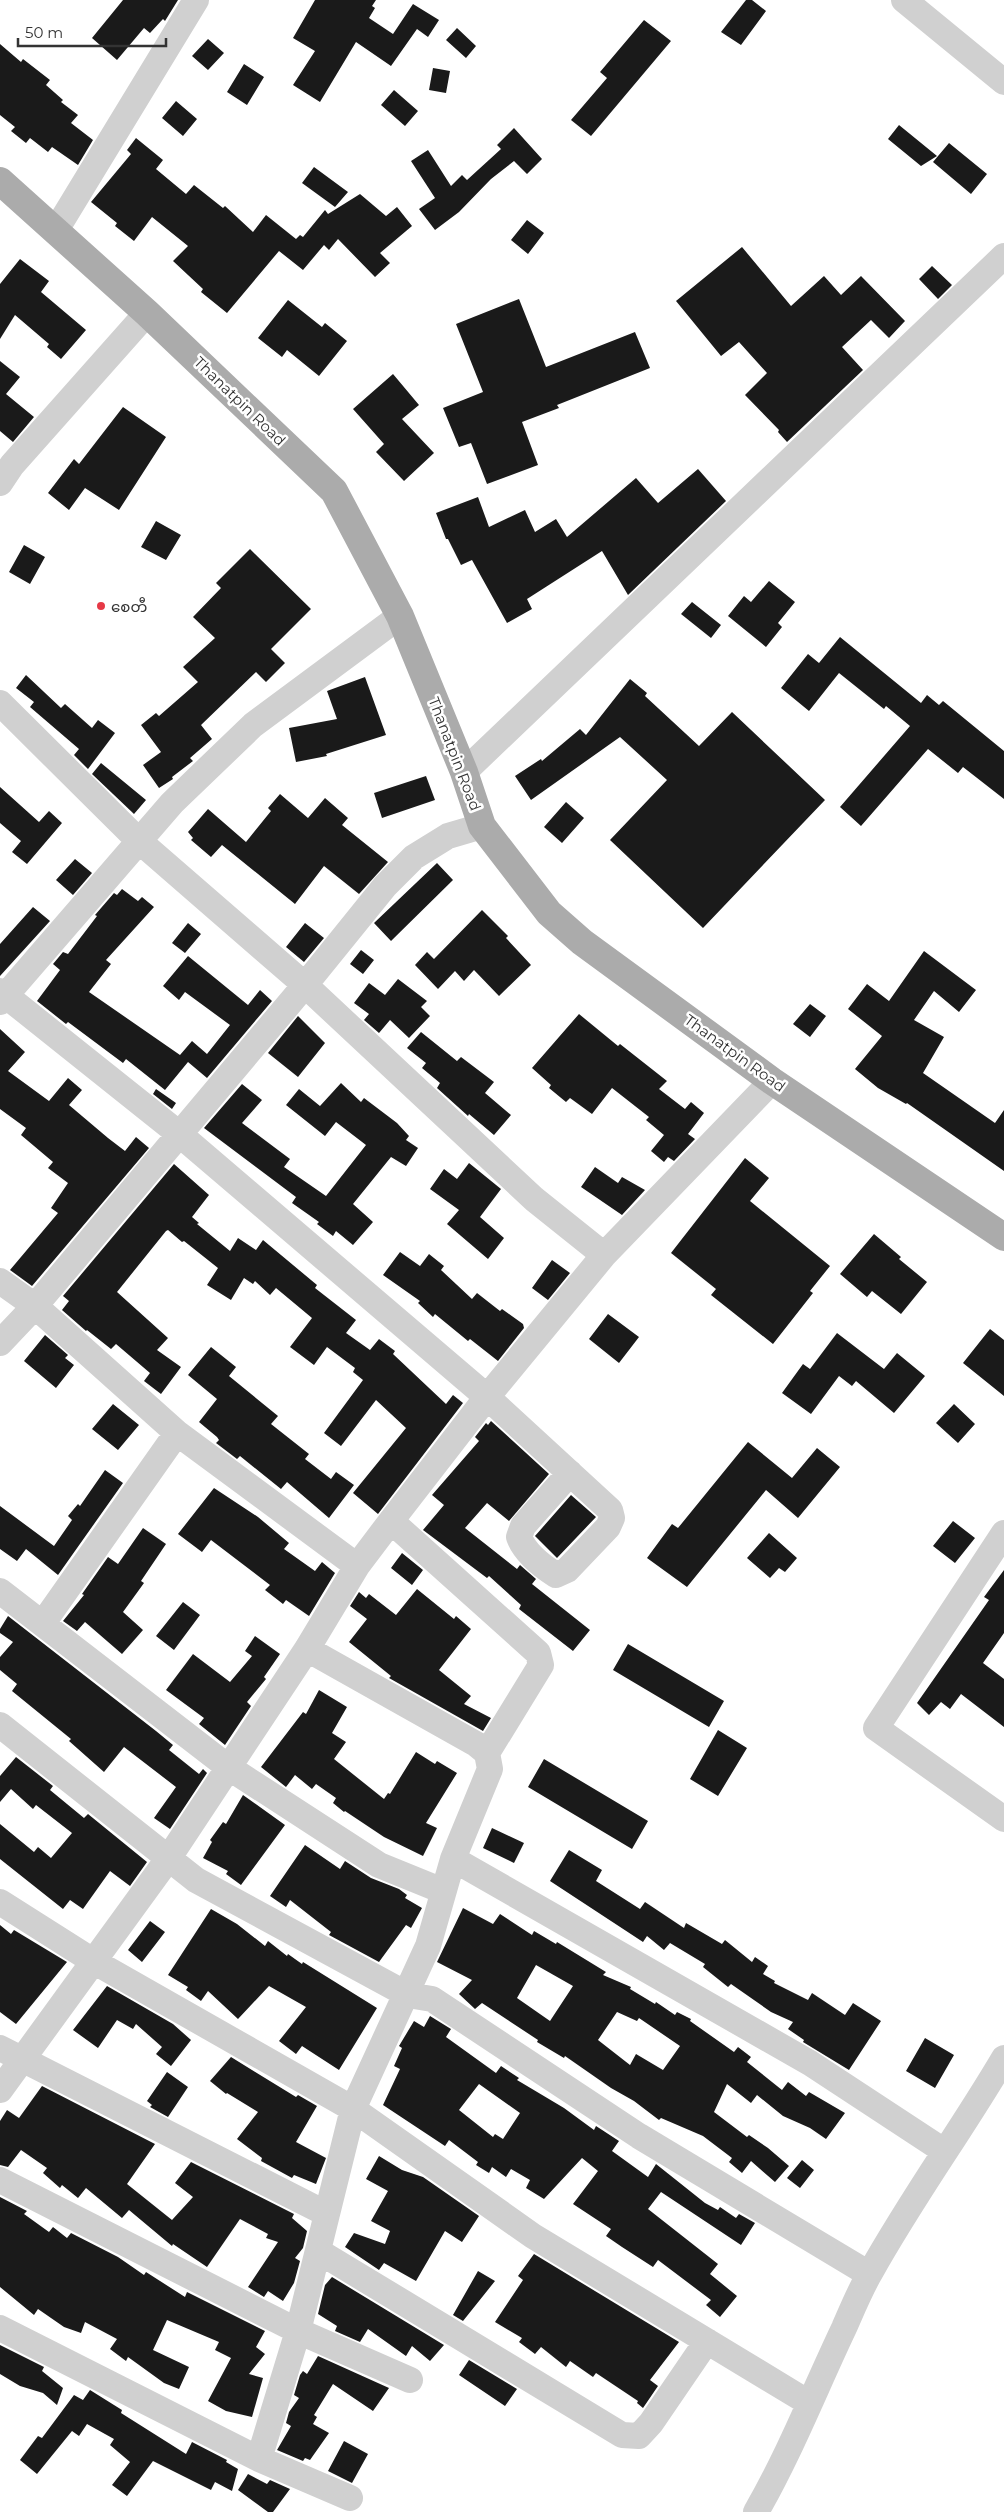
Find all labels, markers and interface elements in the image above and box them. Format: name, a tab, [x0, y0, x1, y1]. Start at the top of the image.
scale bar	[18, 15, 165, 47]
text: 50 m	[25, 23, 63, 42]
street label: Thanatpin Road	[190, 352, 290, 450]
place label: စေတီ	[111, 597, 147, 616]
marker: စေတီ	[95, 600, 107, 612]
street label: Thanatpin Road	[425, 694, 485, 814]
street label: Thanatpin Road	[681, 1010, 789, 1096]

